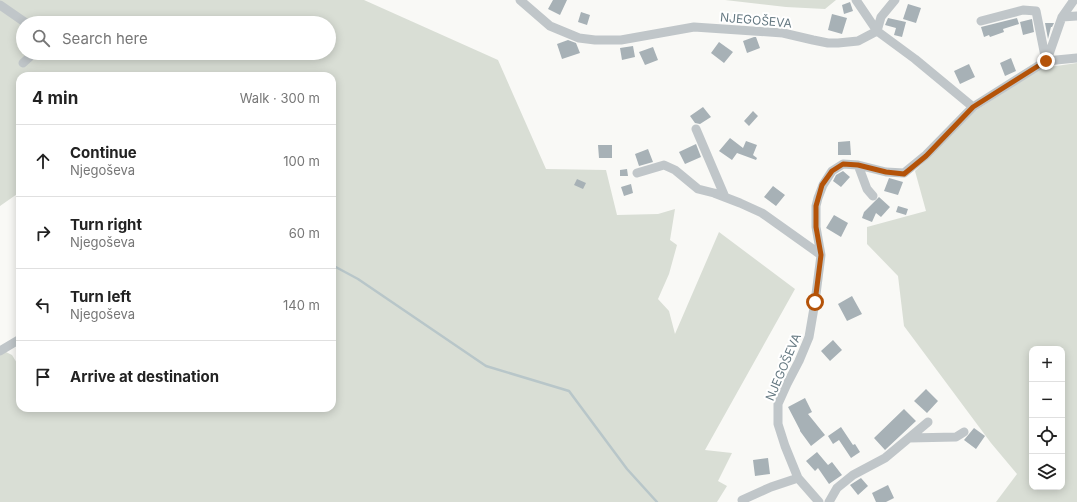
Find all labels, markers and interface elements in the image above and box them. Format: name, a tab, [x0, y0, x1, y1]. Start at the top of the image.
street label: NJEGOŠEVA	[720, 9, 792, 31]
search box	[16, 16, 336, 60]
icon: search	[30, 27, 52, 49]
text: Search here	[62, 29, 148, 48]
route end	[1037, 52, 1055, 70]
text: 4 min	[32, 88, 78, 108]
text: Walk · 300 m	[240, 90, 320, 106]
text: Continue	[70, 143, 137, 162]
icon: ahead	[32, 150, 54, 172]
text: 100 m	[283, 153, 320, 169]
text: Njegoševa	[70, 162, 135, 178]
text: Turn right	[70, 215, 142, 234]
icon: right	[32, 222, 54, 244]
text: 60 m	[289, 225, 320, 241]
text: Njegoševa	[70, 234, 135, 250]
text: Turn left	[70, 287, 131, 306]
route start	[806, 293, 824, 311]
icon: left	[32, 294, 54, 316]
text: 140 m	[283, 297, 320, 313]
text: Njegoševa	[70, 306, 135, 322]
street label: NJEGOŠEVA	[762, 331, 804, 403]
map controls	[1029, 346, 1065, 490]
button: +	[1029, 346, 1065, 382]
icon: arrive	[32, 366, 54, 388]
text: Arrive at destination	[70, 367, 219, 386]
button: −	[1029, 382, 1065, 418]
button: locate	[1029, 418, 1065, 454]
button: layers	[1029, 454, 1065, 490]

